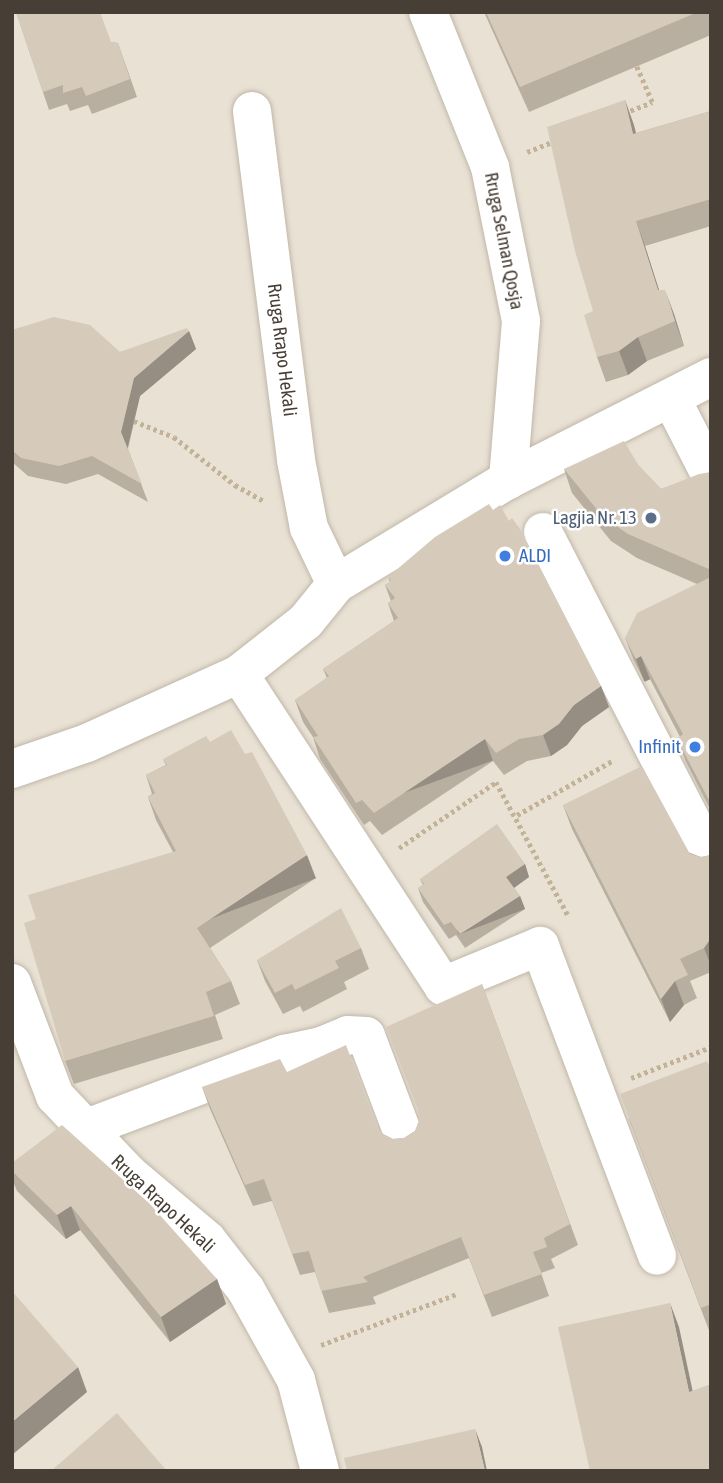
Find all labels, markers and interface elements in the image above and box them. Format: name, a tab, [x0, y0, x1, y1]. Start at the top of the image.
street label: Rruga Selman Qosja	[480, 170, 528, 312]
street label: Rruga Rrapo Hekali	[263, 282, 301, 418]
place label: Lagjia Nr. 13	[553, 507, 637, 529]
marker: Lagjia Nr. 13	[643, 510, 659, 526]
place label: ALDI	[519, 545, 551, 567]
marker: ALDI	[497, 548, 513, 564]
place label: Infinit	[638, 736, 681, 758]
marker: Infinit	[687, 739, 703, 755]
street label: Rruga Rrapo Hekali	[106, 1150, 220, 1258]

